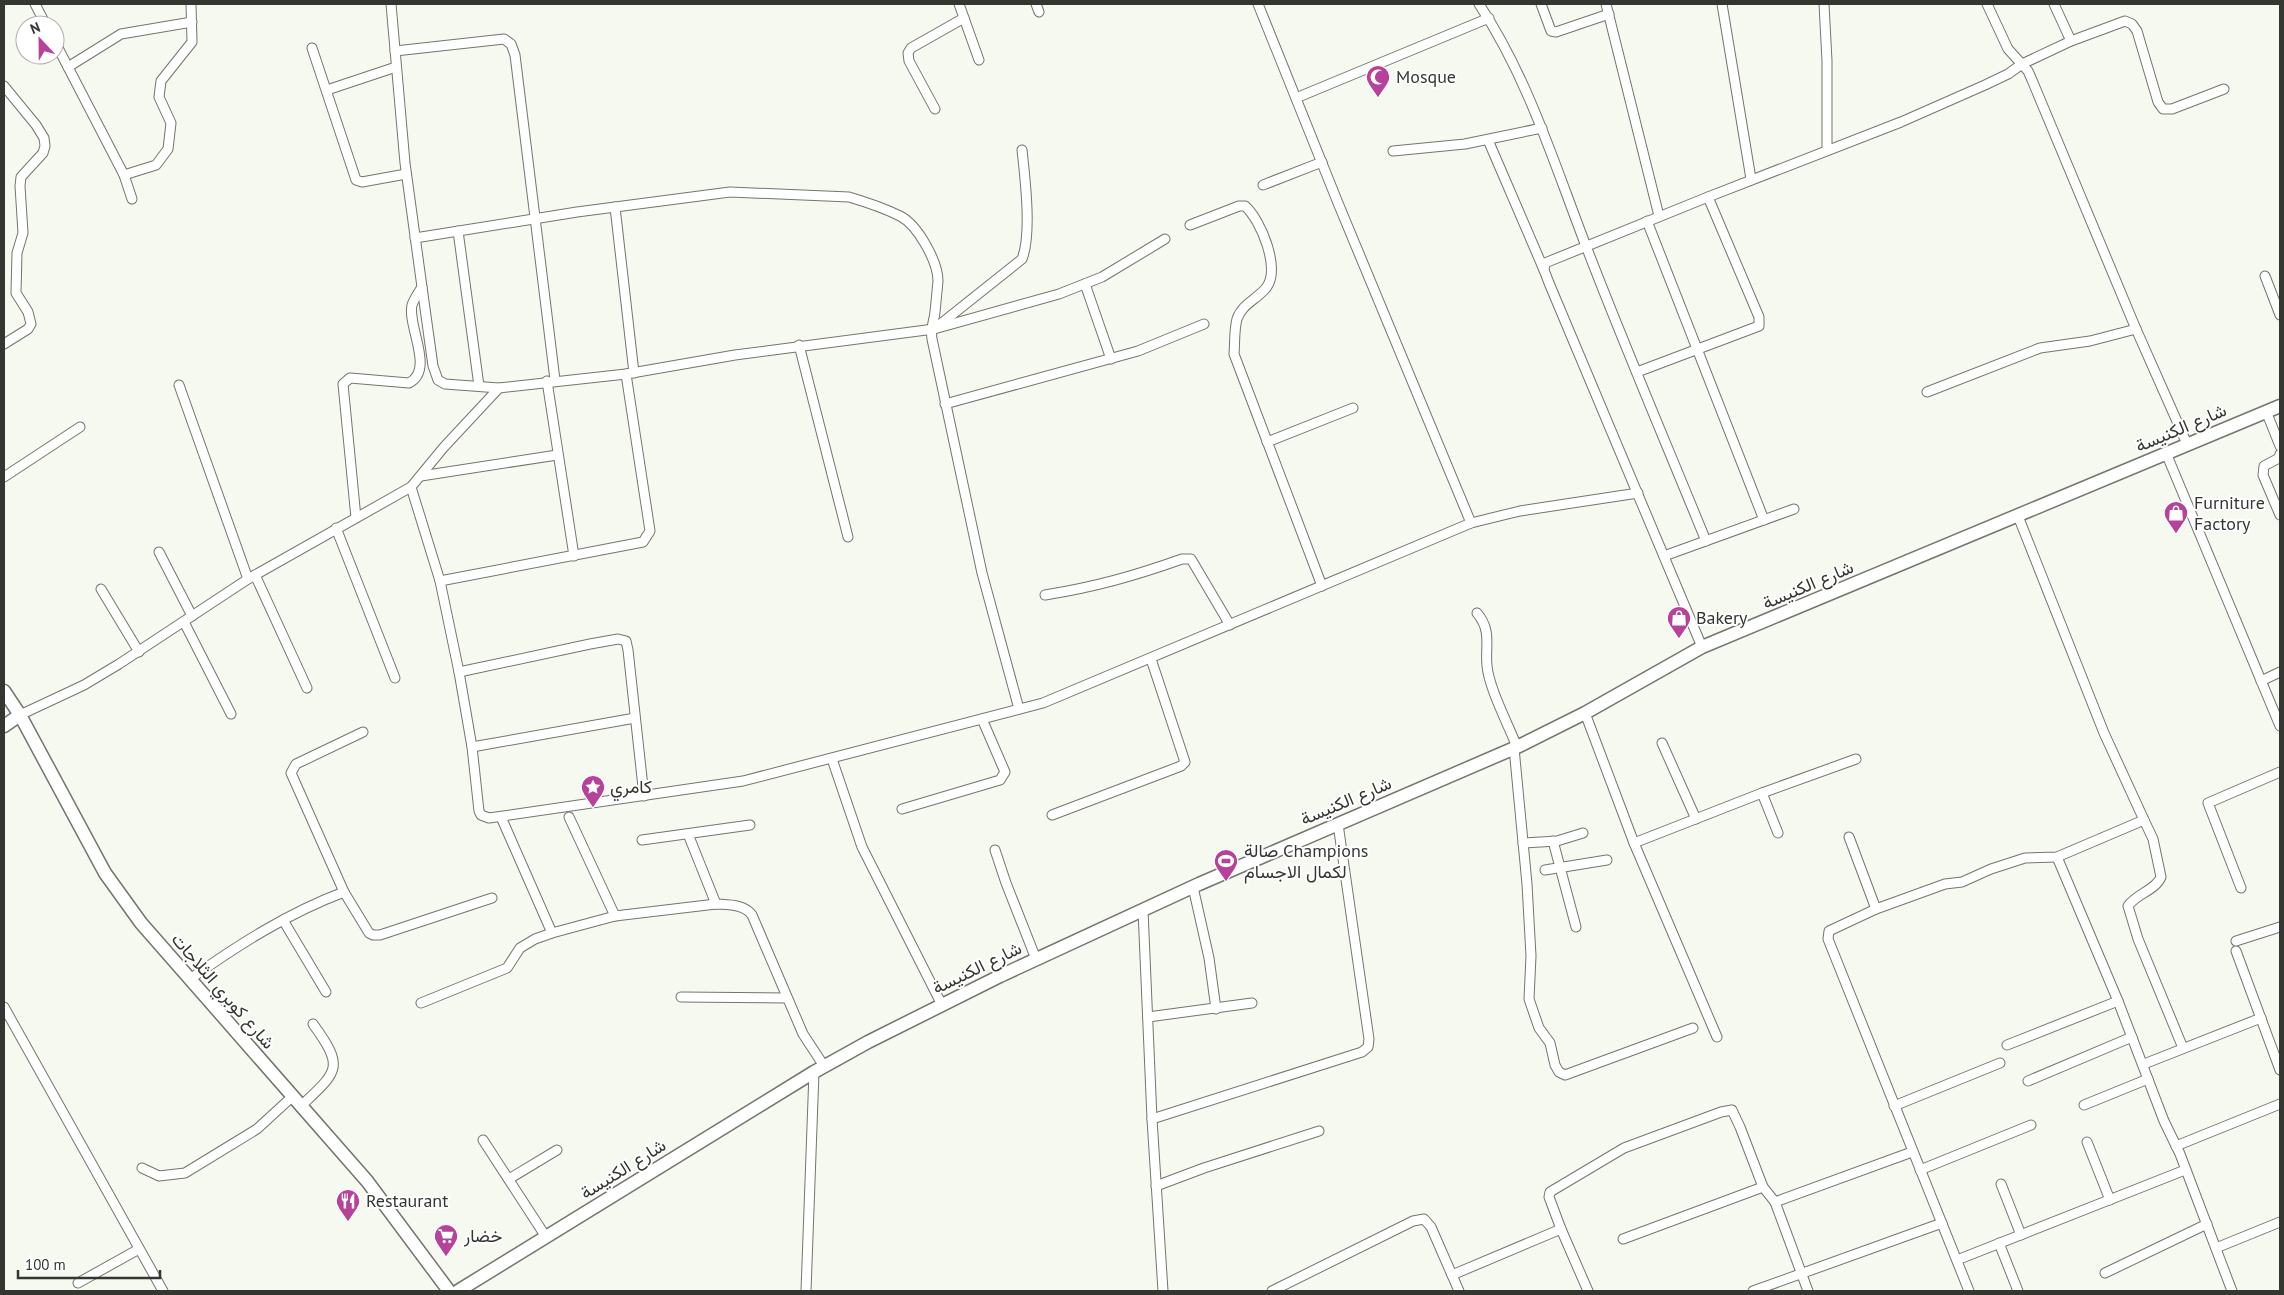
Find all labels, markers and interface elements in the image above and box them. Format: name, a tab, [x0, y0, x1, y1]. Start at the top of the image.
north arrow	[15, 15, 65, 65]
text: N	[27, 18, 43, 38]
mosque icon: Mosque	[1365, 64, 1391, 98]
place label: Mosque	[1396, 65, 1456, 88]
street label: شارع الكنيسة	[2132, 398, 2230, 458]
place label: Furniture Factory	[2194, 491, 2265, 535]
shop icon: Furniture Factory	[2163, 500, 2189, 534]
street label: شارع الكنيسة	[1759, 555, 1857, 615]
shop icon: Bakery	[1666, 605, 1692, 639]
place label: Bakery	[1696, 606, 1748, 629]
street label: شارع الكنيسة	[1297, 771, 1395, 831]
place icon: كامري	[580, 774, 606, 808]
place label: كامري	[610, 775, 652, 802]
place label: صالة Champions لكمال الاجسام	[1244, 839, 1368, 884]
sports icon: صالة Champions لكمال الاجسام	[1213, 848, 1239, 882]
street label: شارع كوبري الثلاجات	[164, 928, 280, 1056]
street label: شارع الكنيسة	[928, 936, 1026, 1000]
street label: شارع الكنيسة	[576, 1133, 670, 1205]
restaurant icon: Restaurant	[335, 1188, 361, 1222]
place label: Restaurant	[366, 1189, 448, 1212]
supermarket icon: خضار	[433, 1223, 459, 1257]
place label: خضار	[463, 1224, 502, 1247]
scale bar	[18, 1248, 160, 1280]
text: 100 m	[25, 1255, 66, 1274]

